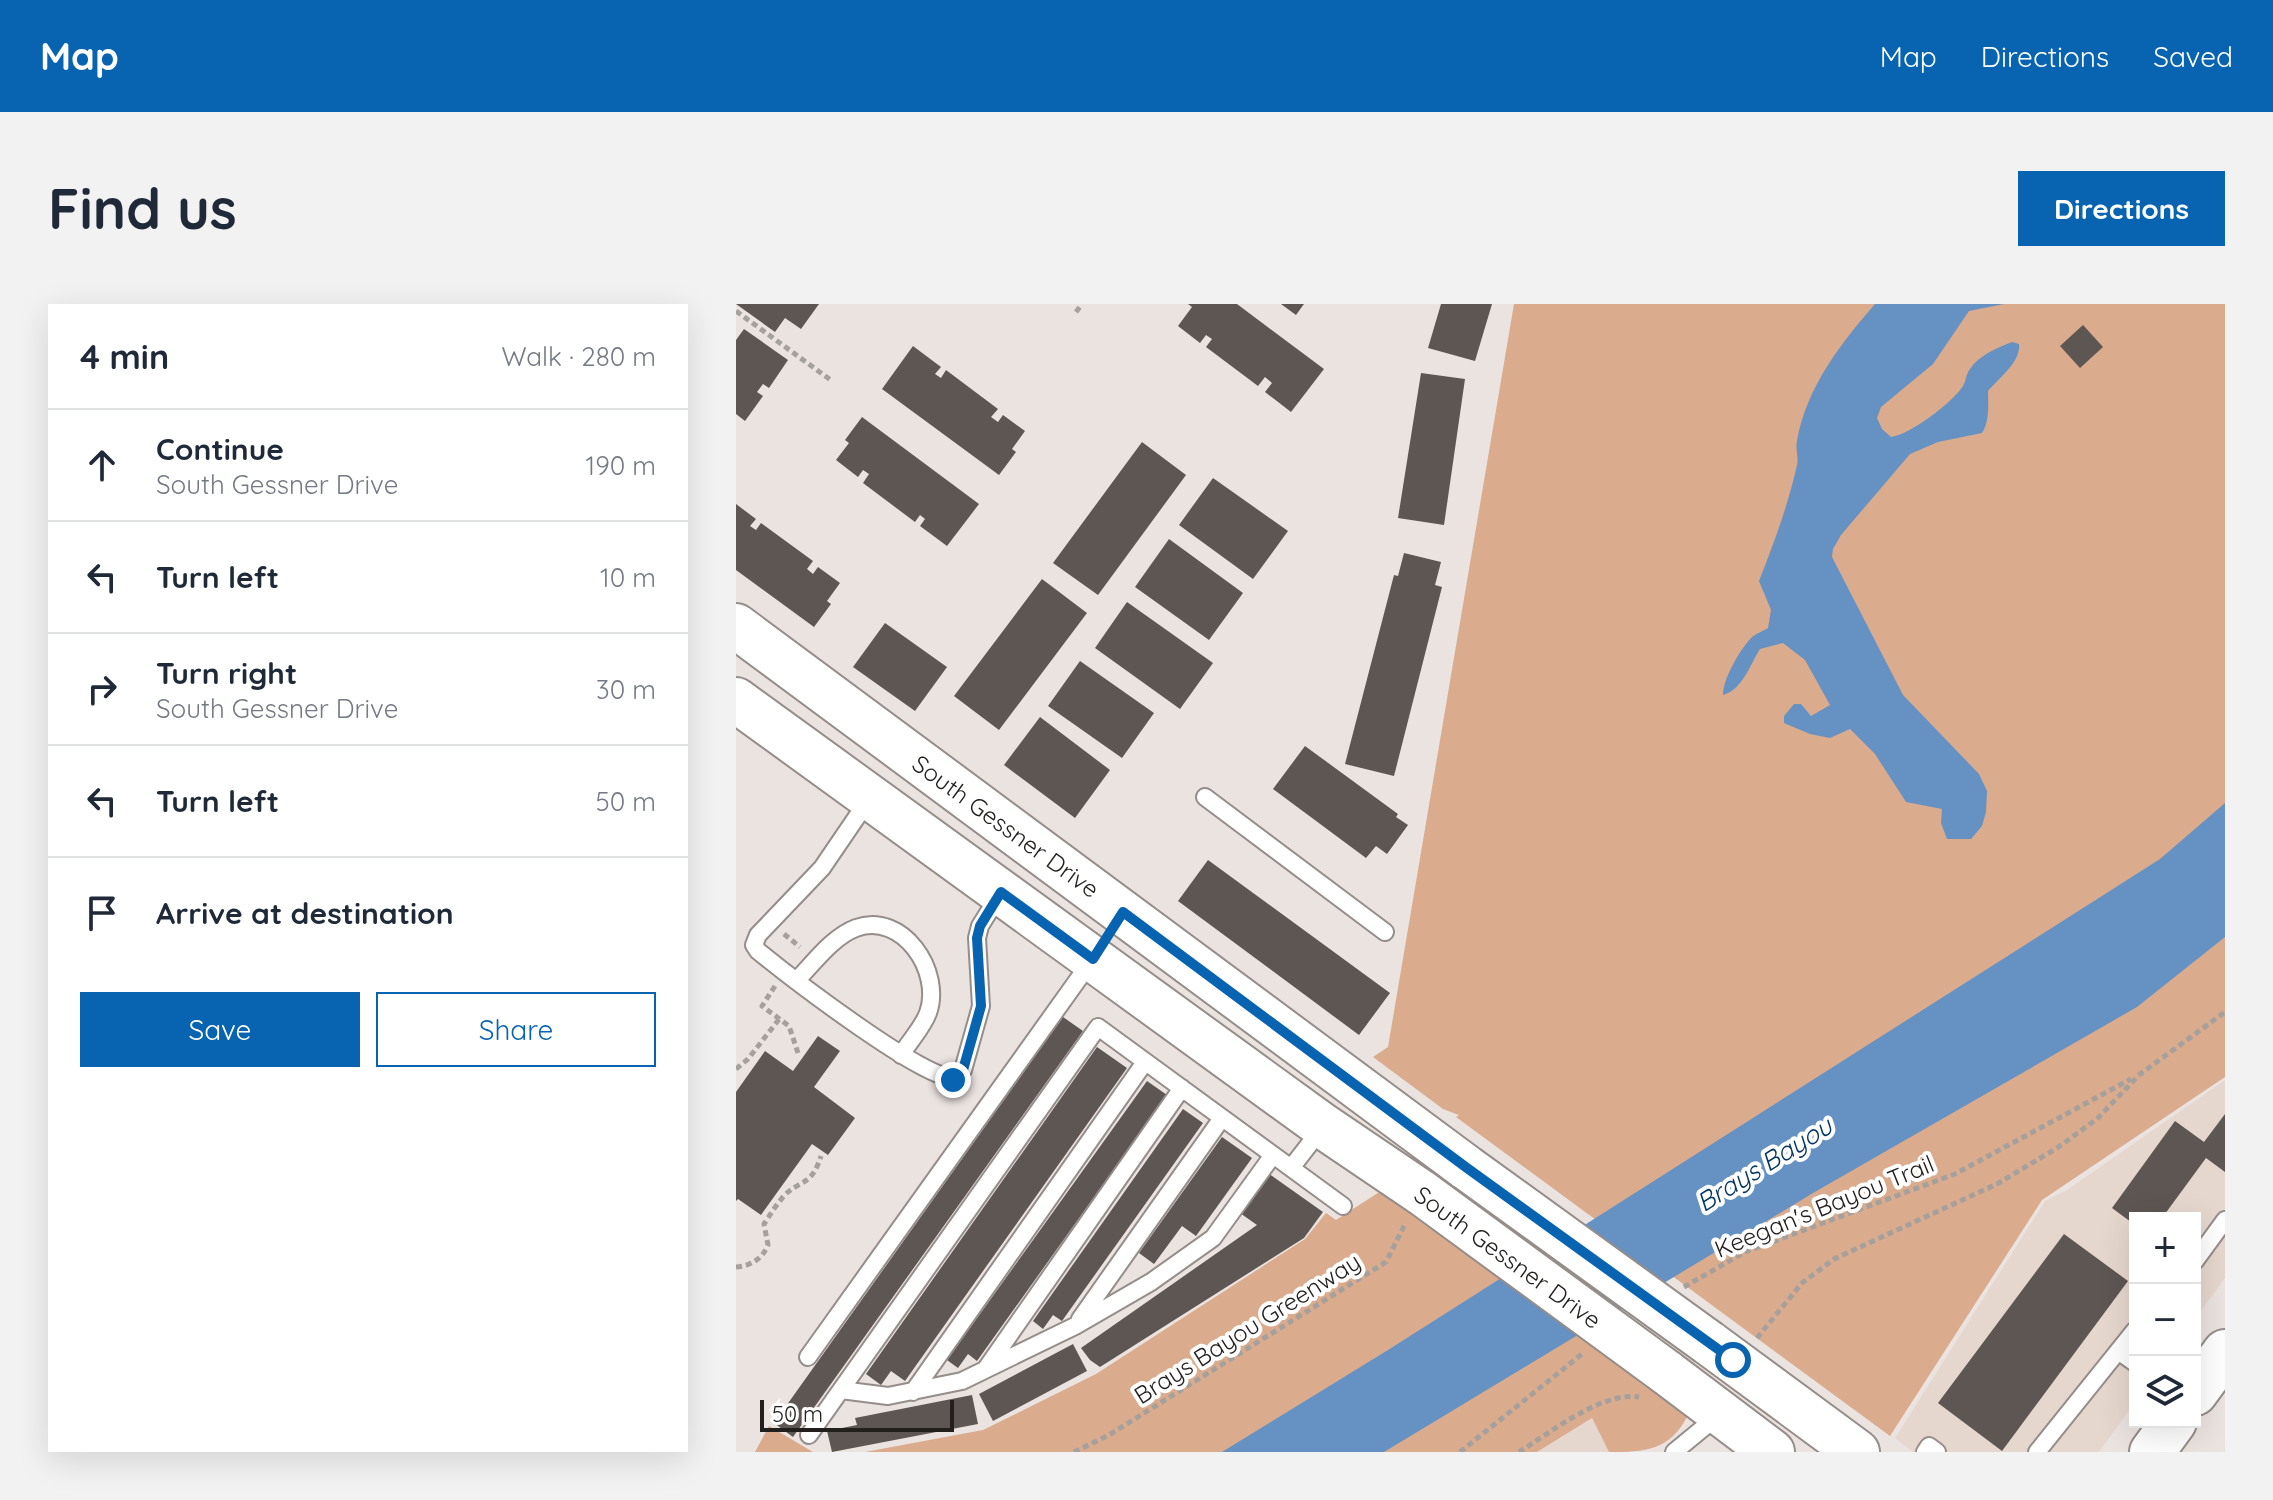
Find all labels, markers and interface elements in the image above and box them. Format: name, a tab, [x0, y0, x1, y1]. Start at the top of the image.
text: Map	[40, 32, 119, 80]
text: Map	[1880, 39, 1937, 74]
text: Directions	[1981, 39, 2109, 74]
text: Saved	[2153, 39, 2233, 74]
button: Directions	[2018, 171, 2225, 246]
text: Find us	[48, 173, 237, 243]
text: 4 min	[80, 335, 169, 378]
text: Walk · 280 m	[501, 340, 656, 373]
text: Continue	[156, 430, 284, 468]
icon: ahead	[80, 443, 124, 487]
text: 190 m	[586, 449, 656, 482]
text: South Gessner Drive	[156, 468, 398, 501]
icon: left	[80, 555, 124, 599]
text: Turn left	[156, 558, 279, 596]
text: 10 m	[600, 561, 656, 594]
text: Turn right	[156, 654, 297, 692]
icon: right	[80, 667, 124, 711]
text: 30 m	[596, 673, 656, 706]
text: South Gessner Drive	[156, 692, 398, 725]
street label: South Gessner Drive	[907, 748, 1105, 904]
icon: left	[80, 779, 124, 823]
text: Turn left	[156, 782, 279, 820]
text: 50 m	[596, 785, 656, 818]
icon: arrive	[80, 891, 124, 935]
text: Arrive at destination	[156, 894, 454, 932]
button: Save	[80, 992, 360, 1067]
button: Share	[376, 992, 656, 1067]
route end	[935, 1062, 971, 1098]
water label: Brays Bayou	[1690, 1109, 1839, 1219]
street label: Keegan's Bayou Trail	[1710, 1148, 1938, 1264]
street label: South Gessner Drive	[1409, 1179, 1607, 1335]
map controls	[2129, 1212, 2201, 1428]
button: +	[2129, 1212, 2201, 1284]
street label: Brays Bayou Greenway	[1128, 1246, 1366, 1410]
button: −	[2129, 1284, 2201, 1356]
route start	[1715, 1342, 1751, 1378]
button: layers	[2129, 1356, 2201, 1428]
scale bar	[760, 1396, 954, 1432]
text: 50 m	[772, 1400, 823, 1428]

